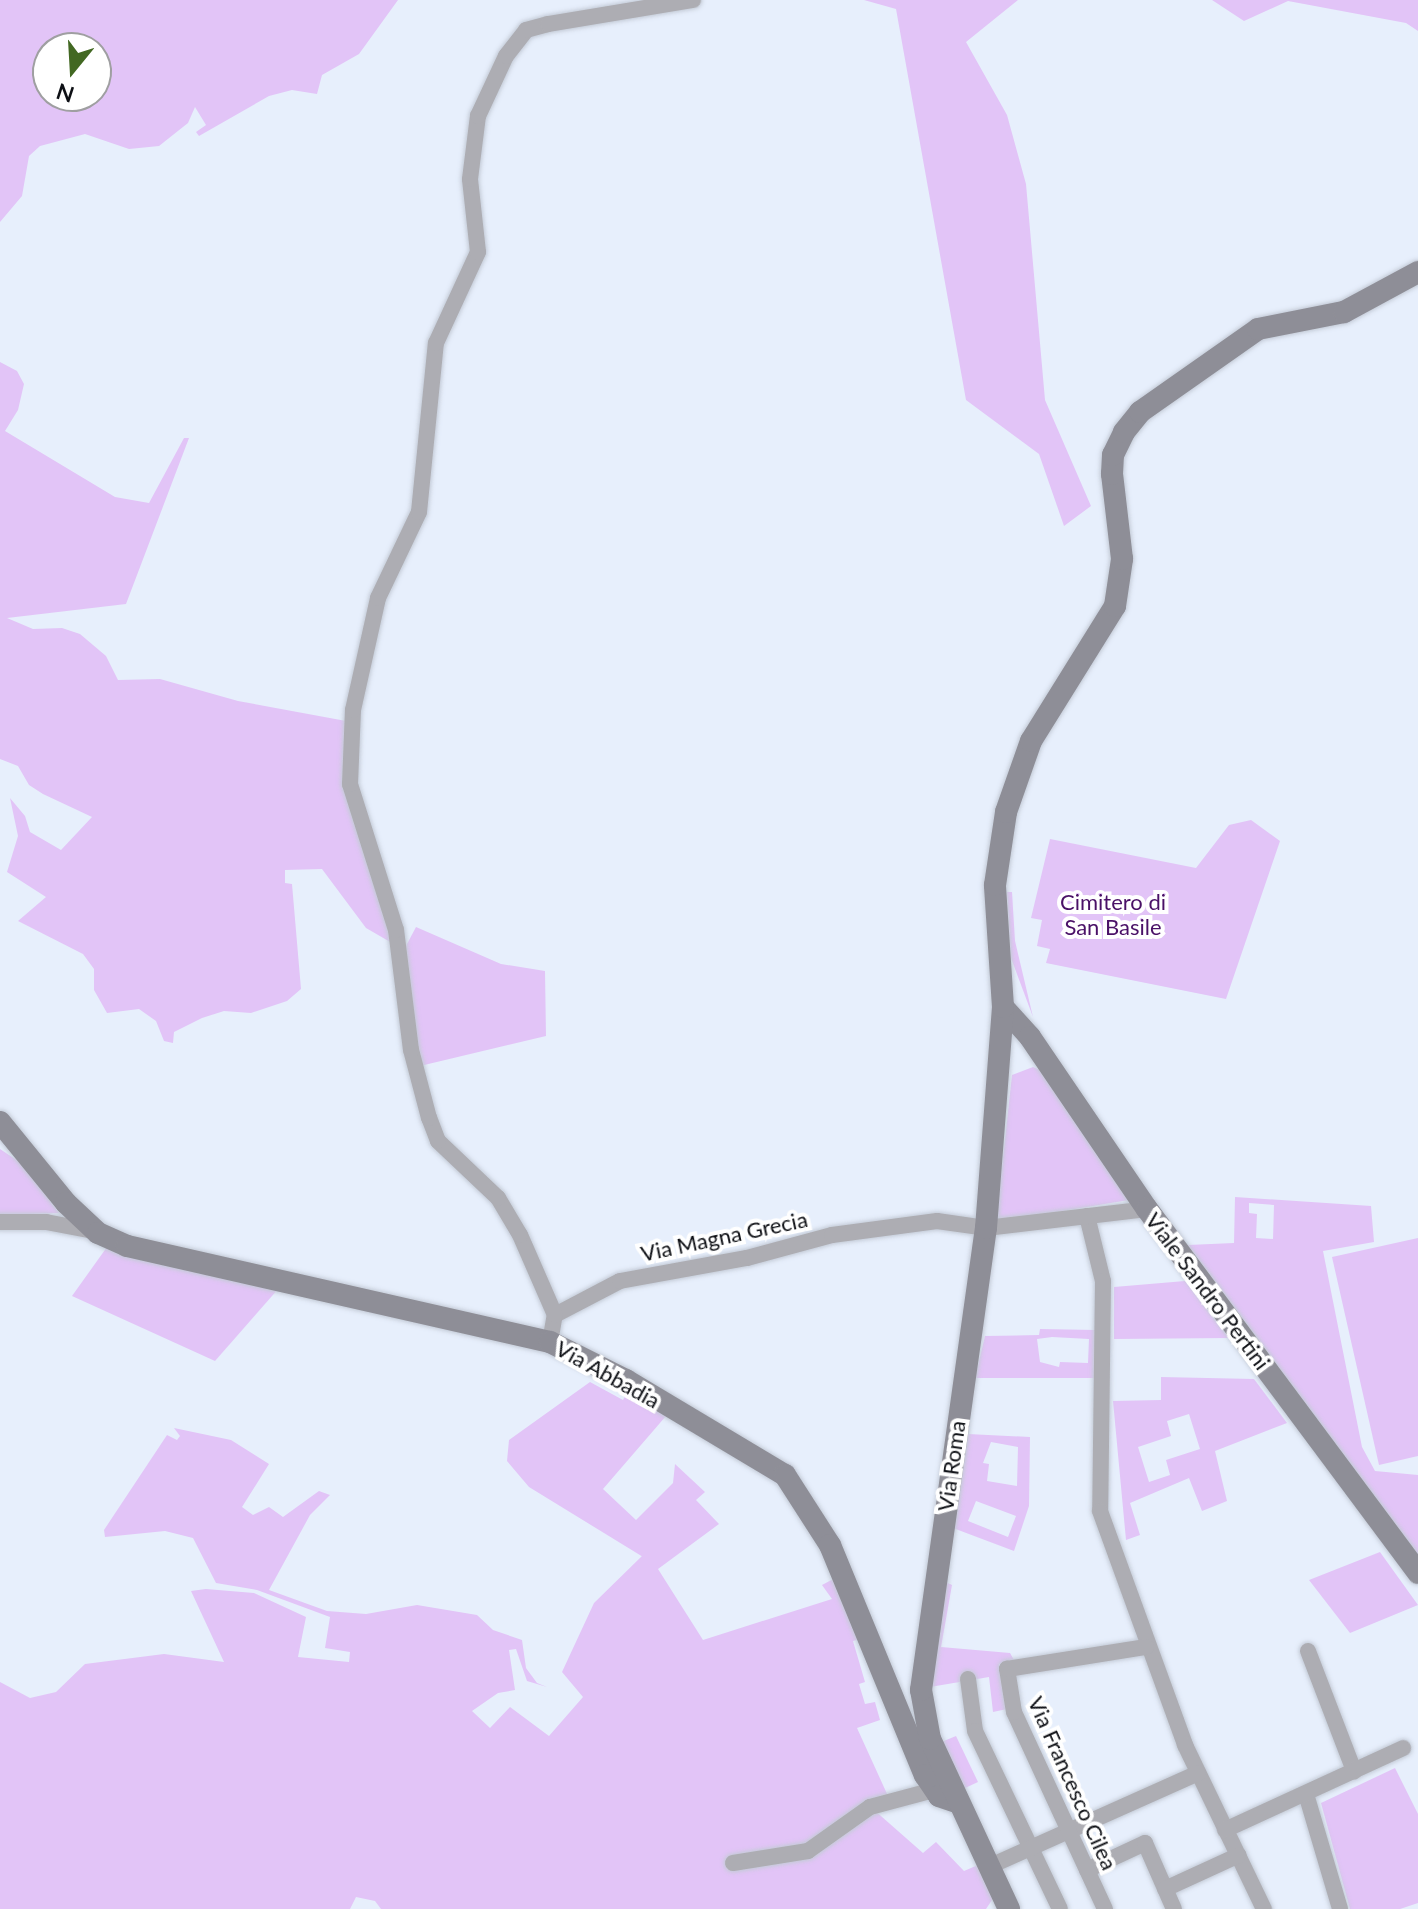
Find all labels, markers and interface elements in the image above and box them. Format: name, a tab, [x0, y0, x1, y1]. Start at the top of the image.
north arrow	[32, 32, 112, 112]
text: N	[53, 78, 77, 109]
park label: Cimitero di San Basile	[1060, 888, 1166, 940]
street label: Via Magna Grecia	[638, 1205, 810, 1267]
street label: Viale Sandro Pertini	[1140, 1207, 1276, 1375]
street label: Via Abbadia	[551, 1334, 665, 1414]
street label: Via Roma	[932, 1419, 970, 1513]
street label: Via Francesco Cilea	[1023, 1692, 1123, 1874]

